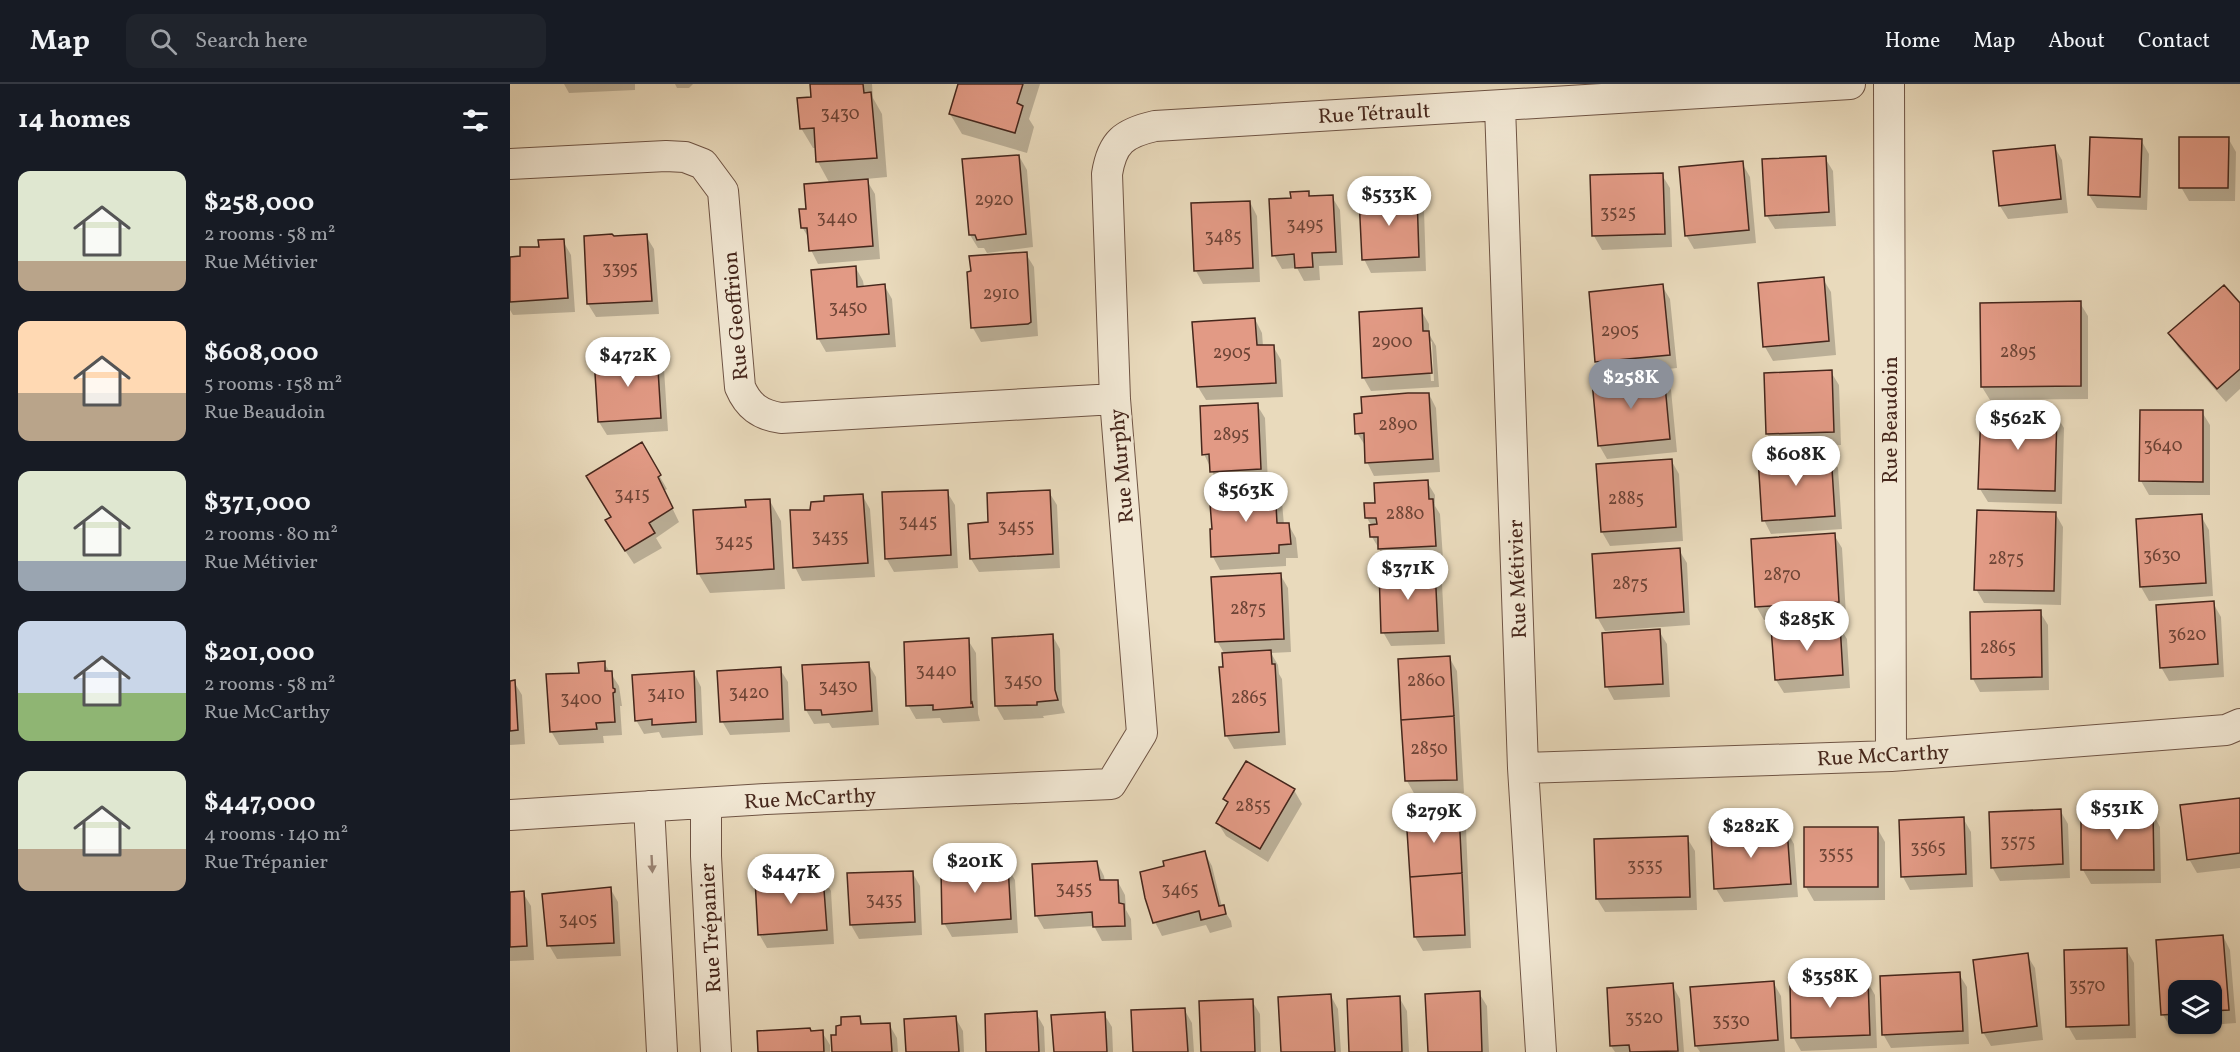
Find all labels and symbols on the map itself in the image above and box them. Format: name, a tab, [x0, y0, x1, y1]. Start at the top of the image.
street label: Rue Tétrault	[1317, 97, 1431, 132]
house number: 3430	[821, 102, 860, 127]
pin: $533K	[1347, 176, 1431, 227]
house number: 2920	[974, 188, 1014, 213]
house number: 3525	[1600, 201, 1636, 226]
house number: 3440	[816, 206, 858, 231]
house number: 3495	[1286, 213, 1324, 238]
house number: 3485	[1204, 225, 1242, 250]
street label: Rue Geoffrion	[716, 250, 757, 382]
house number: 3395	[602, 257, 638, 282]
house number: 2910	[983, 282, 1019, 307]
house number: 3450	[829, 296, 867, 321]
house number: 2905	[1601, 319, 1639, 344]
house number: 2900	[1371, 330, 1413, 355]
pin: $472K	[586, 337, 670, 388]
house number: 2895	[2000, 340, 2036, 365]
house number: 2905	[1213, 341, 1251, 366]
street label: Rue Beaudoin	[1877, 356, 1906, 484]
pin: $258K	[1589, 359, 1673, 410]
pin: $562K	[1976, 400, 2060, 451]
street label: Rue Murphy	[1103, 407, 1142, 524]
house number: 2890	[1378, 413, 1418, 438]
house number: 2895	[1213, 423, 1249, 448]
house number: 3640	[2143, 434, 2183, 459]
pin: $608K	[1754, 436, 1838, 487]
pin: $563K	[1204, 472, 1288, 523]
house number: 3415	[614, 483, 650, 508]
house number: 2885	[1608, 487, 1644, 512]
house number: 2880	[1386, 502, 1425, 527]
house number: 3445	[899, 510, 937, 535]
house number: 3455	[998, 515, 1034, 540]
street label: Rue Métivier	[1502, 519, 1535, 639]
house number: 3435	[811, 525, 849, 550]
house number: 3425	[715, 530, 753, 555]
house number: 3630	[2143, 544, 2181, 569]
house number: 2875	[1988, 547, 2024, 572]
pin: $371K	[1366, 550, 1450, 601]
house number: 2870	[1763, 563, 1801, 588]
house number: 2875	[1612, 572, 1648, 597]
house number: 2875	[1230, 597, 1266, 622]
pin: $285K	[1765, 601, 1849, 652]
house number: 3620	[2168, 623, 2206, 648]
house number: 2865	[1980, 636, 2016, 661]
house number: 3440	[915, 659, 957, 684]
house number: 3450	[1004, 669, 1042, 694]
house number: 2860	[1407, 669, 1446, 694]
house number: 3430	[819, 675, 858, 700]
house number: 3420	[729, 681, 769, 706]
house number: 3410	[647, 682, 685, 707]
house number: 2865	[1231, 686, 1267, 711]
house number: 3400	[560, 687, 602, 712]
house number: 2850	[1410, 737, 1448, 762]
street label: Rue McCarthy	[1816, 739, 1951, 774]
street label: Rue McCarthy	[743, 782, 878, 817]
pin: $531K	[2075, 790, 2159, 841]
pin: $279K	[1392, 793, 1476, 844]
house number: 2855	[1235, 794, 1271, 819]
pin: $282K	[1709, 808, 1793, 859]
house number: 3575	[2000, 830, 2036, 855]
house number: 3565	[1910, 836, 1946, 861]
house number: 3555	[1818, 842, 1854, 867]
pin: $201K	[933, 843, 1017, 894]
pin: $447K	[749, 854, 833, 905]
house number: 3535	[1627, 854, 1663, 879]
one-way arrow	[647, 855, 656, 874]
street label: Rue Trépanier	[694, 862, 729, 994]
house number: 3455	[1056, 877, 1092, 902]
house number: 3465	[1161, 878, 1199, 903]
house number: 3435	[865, 888, 903, 913]
house number: 3405	[559, 908, 597, 933]
pin: $358K	[1788, 958, 1872, 1009]
house number: 3570	[2069, 974, 2106, 999]
house number: 3520	[1625, 1006, 1663, 1031]
house number: 3530	[1712, 1009, 1750, 1034]

